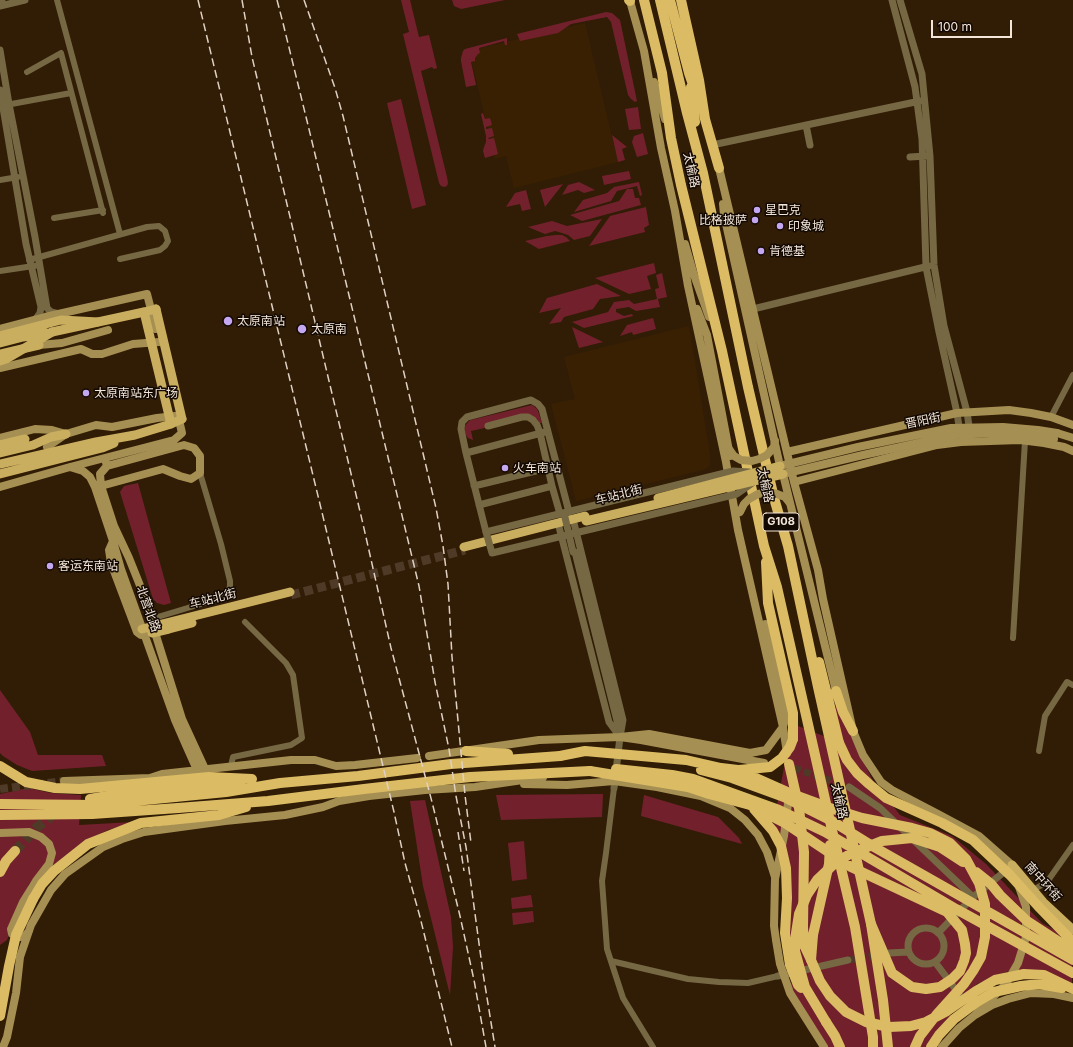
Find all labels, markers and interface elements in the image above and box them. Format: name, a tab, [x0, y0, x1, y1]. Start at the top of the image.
scale bar	[933, 12, 1014, 38]
text: 100 m	[938, 19, 972, 34]
street label: 太榆路	[680, 151, 702, 189]
place label: 星巴克	[765, 203, 801, 217]
marker: 星巴克	[752, 205, 762, 215]
place label: 比格披萨	[699, 213, 747, 227]
marker: 比格披萨	[750, 215, 760, 225]
place label: 印象城	[788, 219, 824, 233]
marker: 印象城	[775, 221, 785, 231]
place label: 肯德基	[769, 244, 805, 258]
marker: 肯德基	[756, 246, 766, 256]
place label: 太原南站	[237, 314, 285, 328]
marker: 太原南站	[222, 315, 234, 327]
place label: 太原南	[311, 322, 347, 336]
marker: 太原南	[296, 323, 308, 335]
place label: 太原南站东广场	[94, 386, 178, 400]
marker: 太原南站东广场	[81, 388, 91, 398]
street label: 晋阳街	[904, 410, 942, 432]
place label: 火车南站	[513, 461, 561, 475]
marker: 火车南站	[500, 463, 510, 473]
street label: 太榆路	[754, 466, 776, 504]
street label: 车站北街	[594, 482, 644, 508]
road number: G108	[763, 513, 799, 531]
place label: 客运东南站	[58, 559, 118, 573]
marker: 客运东南站	[45, 561, 55, 571]
street label: 北营北路	[133, 584, 163, 634]
street label: 车站北街	[188, 586, 238, 612]
street label: 太榆路	[828, 782, 850, 820]
street label: 南中环街	[1022, 859, 1064, 905]

